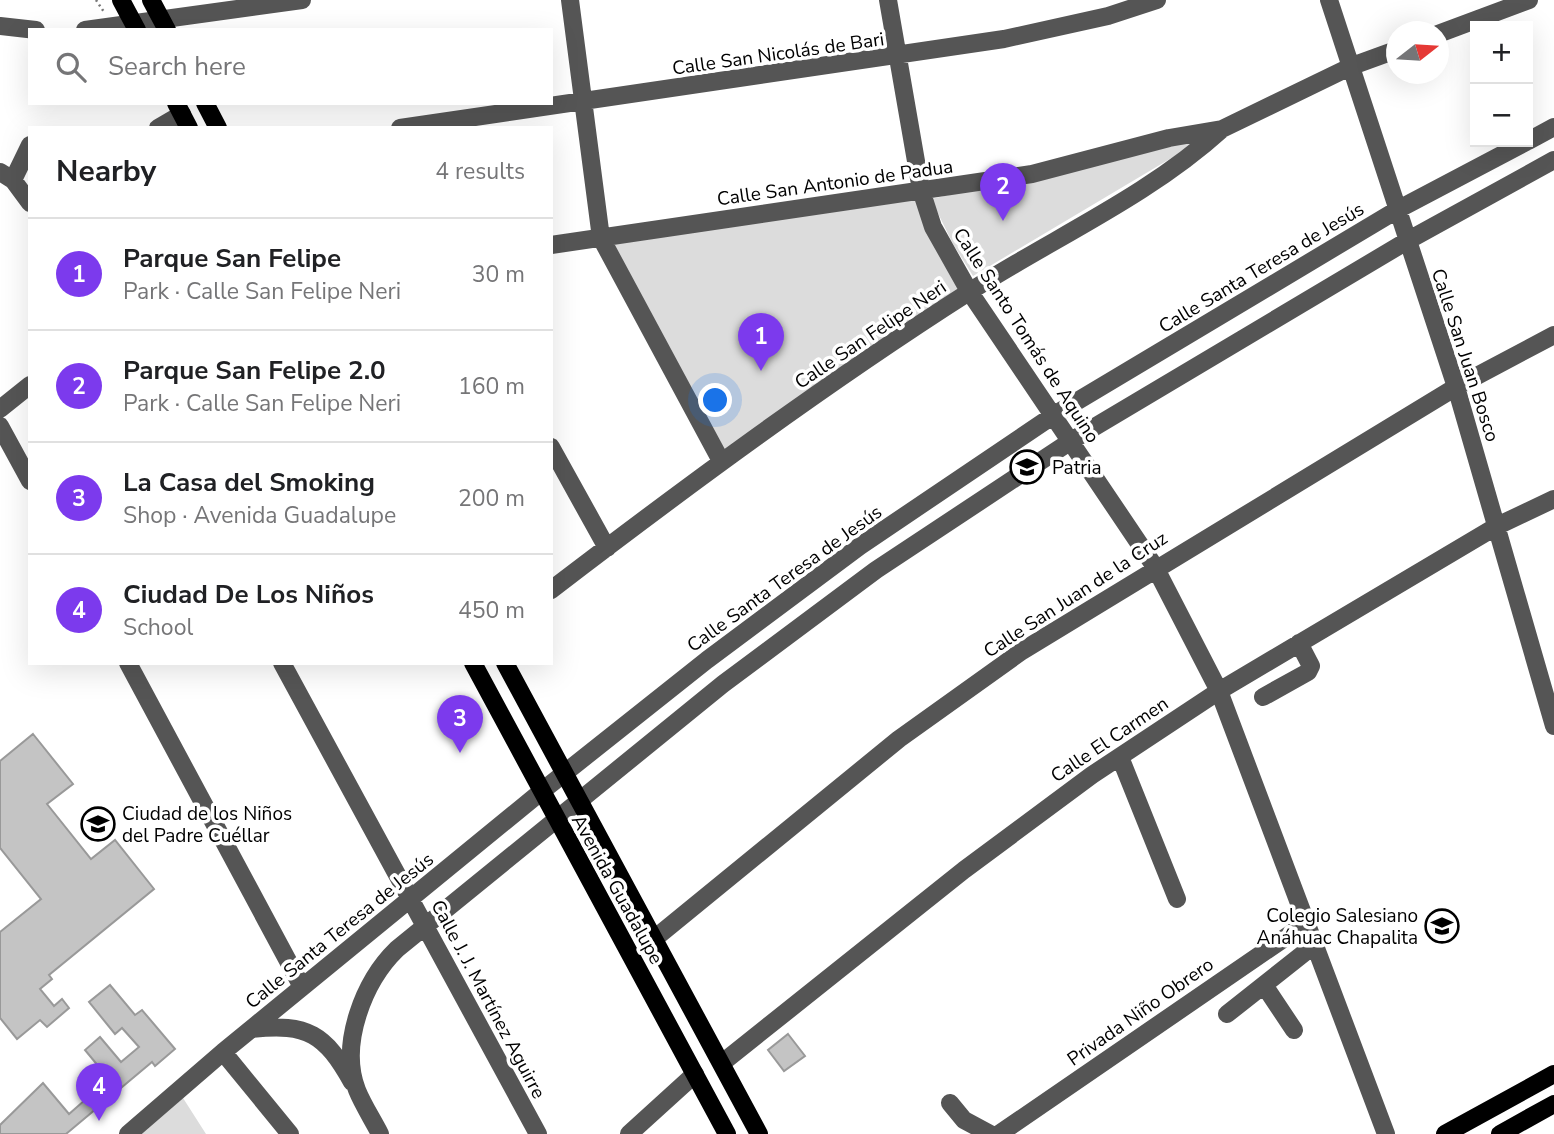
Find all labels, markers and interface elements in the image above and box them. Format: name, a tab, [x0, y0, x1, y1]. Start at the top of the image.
north arrow	[1386, 21, 1449, 84]
map controls	[1470, 21, 1533, 147]
button: +	[1470, 21, 1533, 84]
street label: Calle San Nicolás de Bari	[671, 26, 886, 82]
search box	[28, 28, 553, 105]
icon: search	[52, 48, 90, 86]
text: Search here	[108, 49, 246, 84]
button: −	[1470, 84, 1533, 147]
text: Nearby	[56, 151, 156, 192]
street label: Calle San Antonio de Padua	[715, 154, 955, 212]
text: 4 results	[435, 156, 525, 187]
pin: 2	[980, 163, 1026, 221]
street label: Calle Santa Teresa de Jesús	[1154, 196, 1369, 340]
street label: Calle Santo Tomás de Aquino	[947, 223, 1106, 448]
text: Parque San Felipe	[123, 241, 341, 276]
text: 1	[72, 259, 86, 290]
text: 30 m	[472, 259, 525, 290]
street label: Calle San Juan Bosco	[1425, 266, 1505, 445]
street label: Calle San Felipe Neri	[790, 274, 952, 395]
text: Park · Calle San Felipe Neri	[123, 276, 401, 307]
pin: 1	[738, 313, 784, 371]
text: Parque San Felipe 2.0	[123, 353, 386, 388]
text: 2	[72, 371, 86, 402]
text: 160 m	[458, 371, 525, 402]
your location	[698, 383, 732, 417]
text: Park · Calle San Felipe Neri	[123, 388, 401, 419]
school or university icon: Patria	[1008, 448, 1046, 486]
place label: Patria	[1052, 455, 1102, 481]
text: La Casa del Smoking	[123, 465, 375, 500]
text: 3	[72, 483, 86, 514]
text: 200 m	[458, 483, 525, 514]
street label: Calle Santa Teresa de Jesús	[682, 499, 887, 658]
text: Shop · Avenida Guadalupe	[123, 500, 396, 531]
street label: Calle San Juan de la Cruz	[979, 525, 1173, 664]
text: Ciudad De Los Niños	[123, 577, 374, 612]
text: 4	[72, 595, 86, 626]
text: 450 m	[458, 595, 525, 626]
text: School	[123, 612, 193, 643]
street label: Calle El Carmen	[1046, 691, 1174, 789]
pin: 3	[437, 695, 483, 753]
place label: Ciudad de los Niños del Padre Cuéllar	[122, 801, 292, 849]
school or university icon: Ciudad de los Niños del Padre Cuéllar	[79, 805, 117, 843]
street label: Avenida Guadalupe	[565, 810, 669, 969]
street label: Calle Santa Teresa de Jesús	[240, 847, 439, 1015]
street label: Calle J. J. Martínez Aguirre	[425, 896, 552, 1103]
place label: Colegio Salesiano Anáhuac Chapalita	[1257, 903, 1418, 951]
school or university icon: Colegio Salesiano Anáhuac Chapalita	[1423, 907, 1461, 945]
street label: Privada Niño Obrero	[1062, 952, 1219, 1072]
pin: 4	[76, 1063, 122, 1121]

